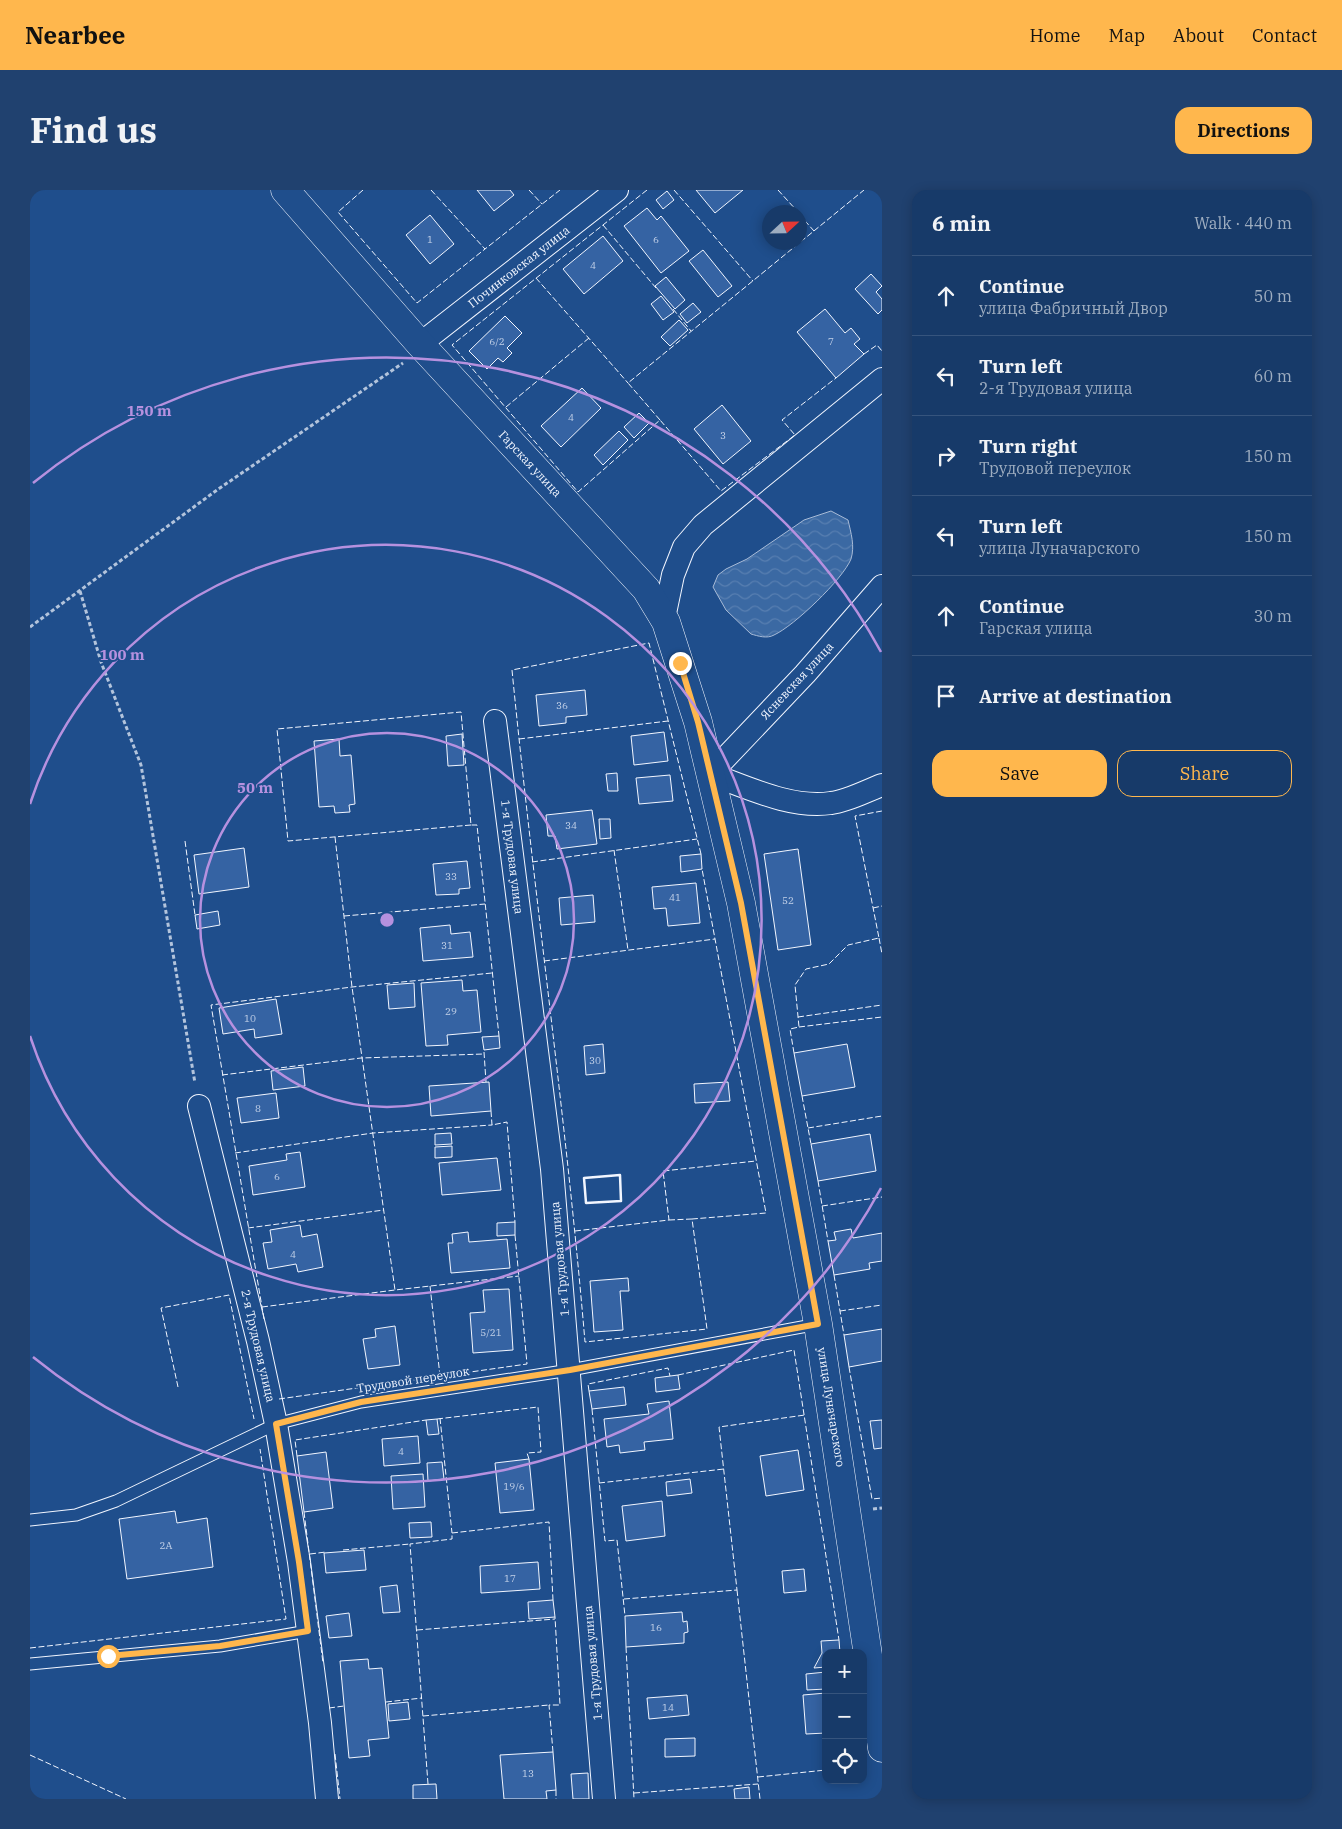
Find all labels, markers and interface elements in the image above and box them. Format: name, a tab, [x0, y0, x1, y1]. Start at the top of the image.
text: Nearbee	[25, 19, 125, 51]
text: Home	[1029, 24, 1081, 47]
text: Map	[1109, 24, 1145, 47]
text: About	[1173, 24, 1224, 47]
text: Contact	[1252, 24, 1317, 47]
text: Find us	[30, 107, 157, 153]
button: Directions	[1175, 107, 1312, 154]
north arrow	[762, 205, 807, 250]
text: 6 min	[932, 209, 991, 237]
text: Walk · 440 m	[1194, 213, 1292, 233]
street label: Починковская улица	[465, 222, 573, 311]
house number: 1	[427, 233, 433, 246]
house number: 6	[653, 233, 659, 246]
house number: 4	[590, 259, 596, 272]
text: Continue	[979, 274, 1064, 298]
icon: ahead	[932, 282, 960, 310]
text: 50 m	[1254, 286, 1292, 306]
text: улица Фабричный Двор	[979, 298, 1168, 318]
house number: 6/2	[489, 335, 505, 348]
house number: 7	[828, 335, 834, 348]
text: Turn left	[979, 354, 1062, 378]
icon: left	[932, 362, 960, 390]
text: 60 m	[1254, 366, 1292, 386]
text: 2-я Трудовая улица	[979, 378, 1132, 398]
text: 150 m	[126, 401, 172, 420]
house number: 4	[568, 411, 574, 424]
street label: Гарская улица	[496, 427, 565, 500]
house number: 3	[720, 429, 726, 442]
text: Turn right	[979, 434, 1077, 458]
icon: right	[932, 442, 960, 470]
text: 150 m	[1244, 446, 1292, 466]
text: Трудовой переулок	[979, 458, 1131, 478]
text: Turn left	[979, 514, 1062, 538]
icon: left	[932, 522, 960, 550]
text: 150 m	[1244, 526, 1292, 546]
text: улица Луначарского	[979, 538, 1140, 558]
text: Continue	[979, 594, 1064, 618]
icon: ahead	[932, 602, 960, 630]
text: 30 m	[1254, 606, 1292, 626]
text: Гарская улица	[979, 618, 1093, 638]
street label: Ясневская улица	[757, 639, 837, 722]
text: 100 m	[99, 645, 145, 664]
route end	[669, 652, 692, 675]
icon: arrive	[932, 682, 960, 710]
text: Arrive at destination	[979, 684, 1172, 708]
house number: 36	[556, 699, 568, 712]
button: Save	[932, 750, 1107, 797]
button: Share	[1117, 750, 1292, 797]
text: 50 m	[237, 778, 273, 797]
street label: 1-я Трудовая улица	[498, 799, 527, 915]
house number: 34	[565, 819, 577, 832]
house number: 33	[445, 870, 457, 883]
house number: 41	[669, 891, 681, 904]
house number: 52	[782, 894, 794, 907]
centre of rings	[378, 911, 396, 929]
house number: 31	[441, 939, 453, 952]
house number: 29	[445, 1005, 457, 1018]
house number: 10	[244, 1012, 256, 1025]
house number: 30	[589, 1054, 601, 1067]
house number: 8	[255, 1102, 261, 1115]
house number: 6	[274, 1170, 280, 1183]
street label: 1-я Трудовая улица	[547, 1201, 572, 1317]
house number: 4	[290, 1248, 296, 1261]
street label: 2-я Трудовая улица	[238, 1288, 279, 1404]
house number: 5/21	[480, 1326, 502, 1339]
street label: улица Луначарского	[815, 1346, 848, 1468]
street label: Трудовой переулок	[355, 1363, 470, 1396]
house number: 4	[398, 1445, 404, 1458]
house number: 19/6	[503, 1480, 525, 1493]
house number: 2А	[160, 1539, 173, 1552]
house number: 17	[504, 1572, 516, 1585]
street label: 1-я Трудовая улица	[580, 1605, 605, 1721]
house number: 16	[650, 1621, 662, 1634]
route start	[97, 1645, 120, 1668]
map controls	[822, 1649, 867, 1784]
button: +	[822, 1649, 867, 1694]
button: −	[822, 1694, 867, 1739]
house number: 14	[662, 1701, 674, 1714]
button: locate	[822, 1739, 867, 1784]
house number: 13	[522, 1767, 534, 1780]

